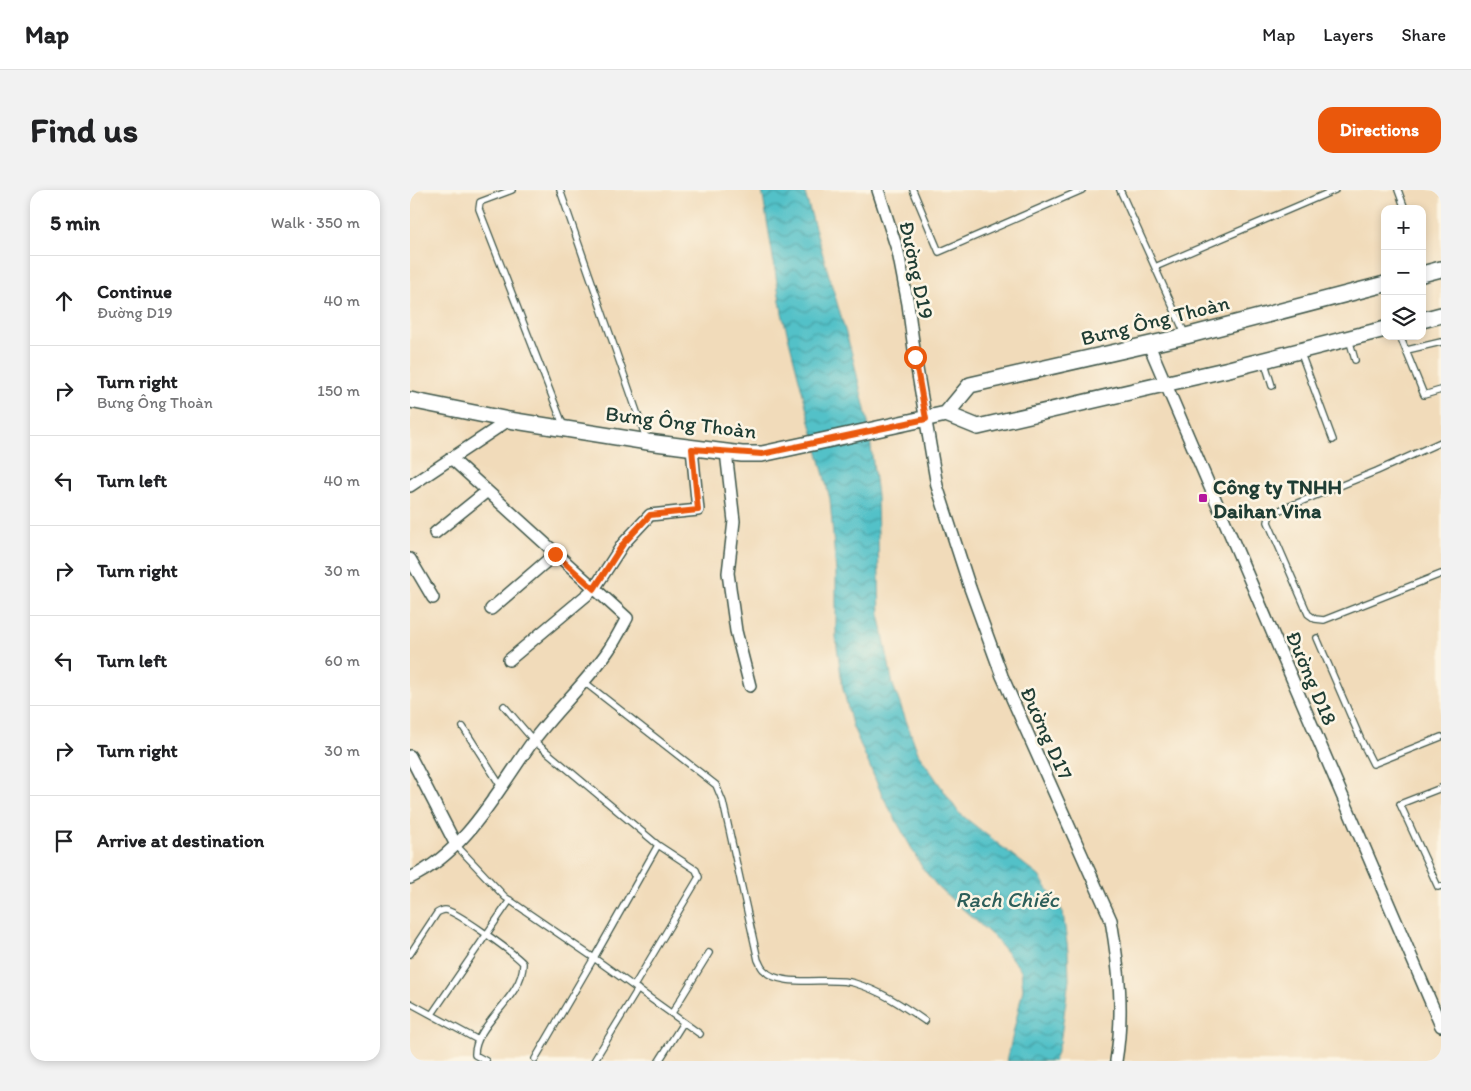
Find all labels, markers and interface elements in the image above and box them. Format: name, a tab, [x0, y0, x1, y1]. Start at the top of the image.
text: Map	[25, 20, 69, 49]
text: Map	[1262, 24, 1295, 46]
text: Layers	[1323, 24, 1373, 46]
text: Share	[1401, 24, 1446, 46]
button: Directions	[1318, 107, 1441, 153]
text: Find us	[30, 109, 138, 151]
map controls	[1381, 205, 1426, 340]
button: +	[1381, 205, 1426, 250]
text: 5 min	[50, 210, 100, 235]
text: Walk · 350 m	[271, 213, 360, 232]
street label: Đường D19	[894, 219, 940, 321]
button: −	[1381, 250, 1426, 295]
text: Continue	[97, 280, 172, 303]
icon: ahead	[50, 287, 78, 315]
street label: Bưng Ông Thoàn	[1078, 289, 1232, 351]
text: 40 m	[323, 291, 360, 310]
button: layers	[1381, 295, 1426, 340]
text: Đường D19	[97, 303, 173, 322]
route start	[904, 346, 927, 369]
text: Turn right	[97, 370, 178, 393]
icon: right	[50, 377, 78, 405]
text: 150 m	[317, 381, 360, 400]
text: Bưng Ông Thoàn	[97, 393, 213, 412]
street label: Bưng Ông Thoàn	[604, 400, 758, 444]
icon: left	[50, 467, 78, 495]
text: Turn left	[97, 469, 167, 492]
text: 40 m	[323, 471, 360, 490]
place label: Công ty TNHH Daihan Vina	[1213, 474, 1342, 523]
marker: Công ty TNHH Daihan Vina	[1197, 492, 1209, 504]
route end	[544, 543, 567, 566]
icon: right	[50, 557, 78, 585]
text: Turn right	[97, 559, 178, 582]
text: 30 m	[324, 561, 360, 580]
street label: Đường D18	[1281, 627, 1343, 729]
icon: left	[50, 647, 78, 675]
text: Turn left	[97, 649, 167, 672]
text: 60 m	[325, 651, 360, 670]
street label: Đường D17	[1015, 683, 1079, 783]
icon: right	[50, 737, 78, 765]
text: Turn right	[97, 739, 178, 762]
text: 30 m	[324, 741, 360, 760]
icon: arrive	[50, 827, 78, 855]
text: Arrive at destination	[97, 829, 264, 852]
water label: Rạch Chiếc	[955, 886, 1059, 913]

